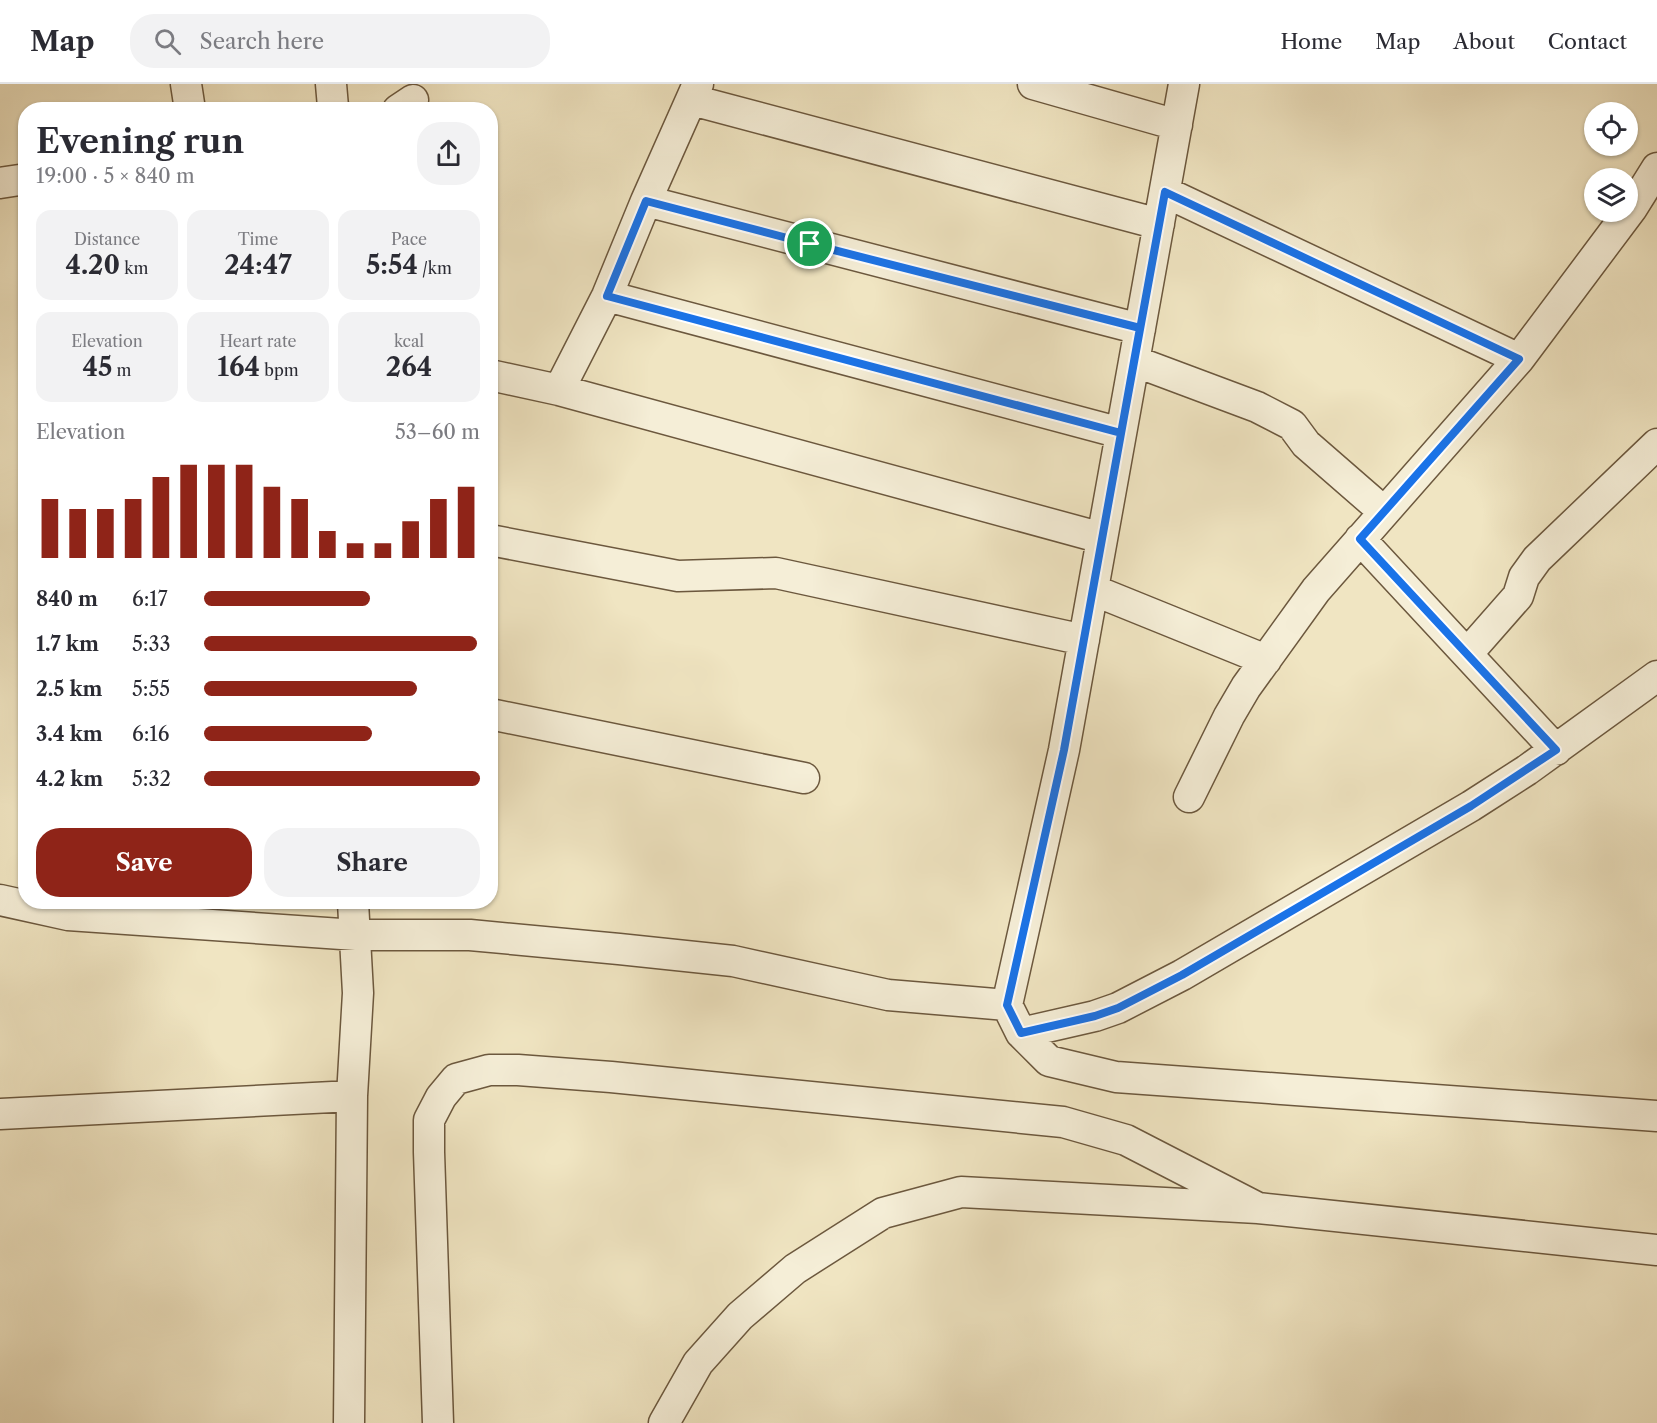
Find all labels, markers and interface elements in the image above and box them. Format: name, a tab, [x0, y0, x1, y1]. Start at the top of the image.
search box	[130, 14, 550, 68]
text: Map	[30, 24, 94, 58]
icon: search	[151, 25, 184, 58]
text: Search here	[199, 28, 324, 55]
text: Home	[1281, 29, 1342, 54]
text: Map	[1375, 29, 1420, 54]
text: About	[1453, 29, 1515, 54]
text: Contact	[1548, 29, 1627, 54]
map controls	[1584, 102, 1638, 222]
button: locate	[1584, 102, 1638, 156]
text: Evening run	[36, 121, 244, 162]
button: share	[417, 122, 480, 185]
text: 19:00 · 5 × 840 m	[36, 164, 195, 188]
button: layers	[1584, 168, 1638, 222]
pin	[784, 218, 835, 269]
icon: arrive	[793, 227, 826, 260]
text: Distance	[74, 229, 140, 249]
text: Time	[238, 229, 278, 249]
text: Pace	[391, 229, 427, 249]
text: 4.20	[66, 249, 120, 281]
text: 24:47	[224, 249, 292, 281]
text: 5:54	[366, 249, 418, 281]
text: km	[120, 258, 148, 278]
text: /km	[418, 258, 452, 278]
text: Elevation	[71, 331, 143, 351]
text: Heart rate	[219, 331, 297, 351]
text: kcal	[394, 331, 424, 351]
text: 45	[83, 351, 112, 383]
text: 164	[217, 351, 260, 383]
text: 264	[386, 351, 432, 383]
text: m	[112, 360, 131, 380]
text: bpm	[260, 360, 299, 380]
text: Elevation	[36, 420, 125, 444]
text: 53–60 m	[395, 420, 480, 444]
text: 840 m	[36, 587, 98, 611]
text: 6:17	[132, 587, 168, 611]
text: 1.7 km	[36, 632, 99, 656]
text: 5:33	[132, 632, 171, 656]
text: 2.5 km	[36, 677, 103, 701]
text: 5:55	[132, 677, 170, 701]
text: 3.4 km	[36, 722, 103, 746]
text: 6:16	[132, 722, 169, 746]
text: 4.2 km	[36, 767, 103, 791]
text: 5:32	[132, 767, 171, 791]
button: Save	[36, 828, 252, 897]
button: Share	[264, 828, 480, 897]

